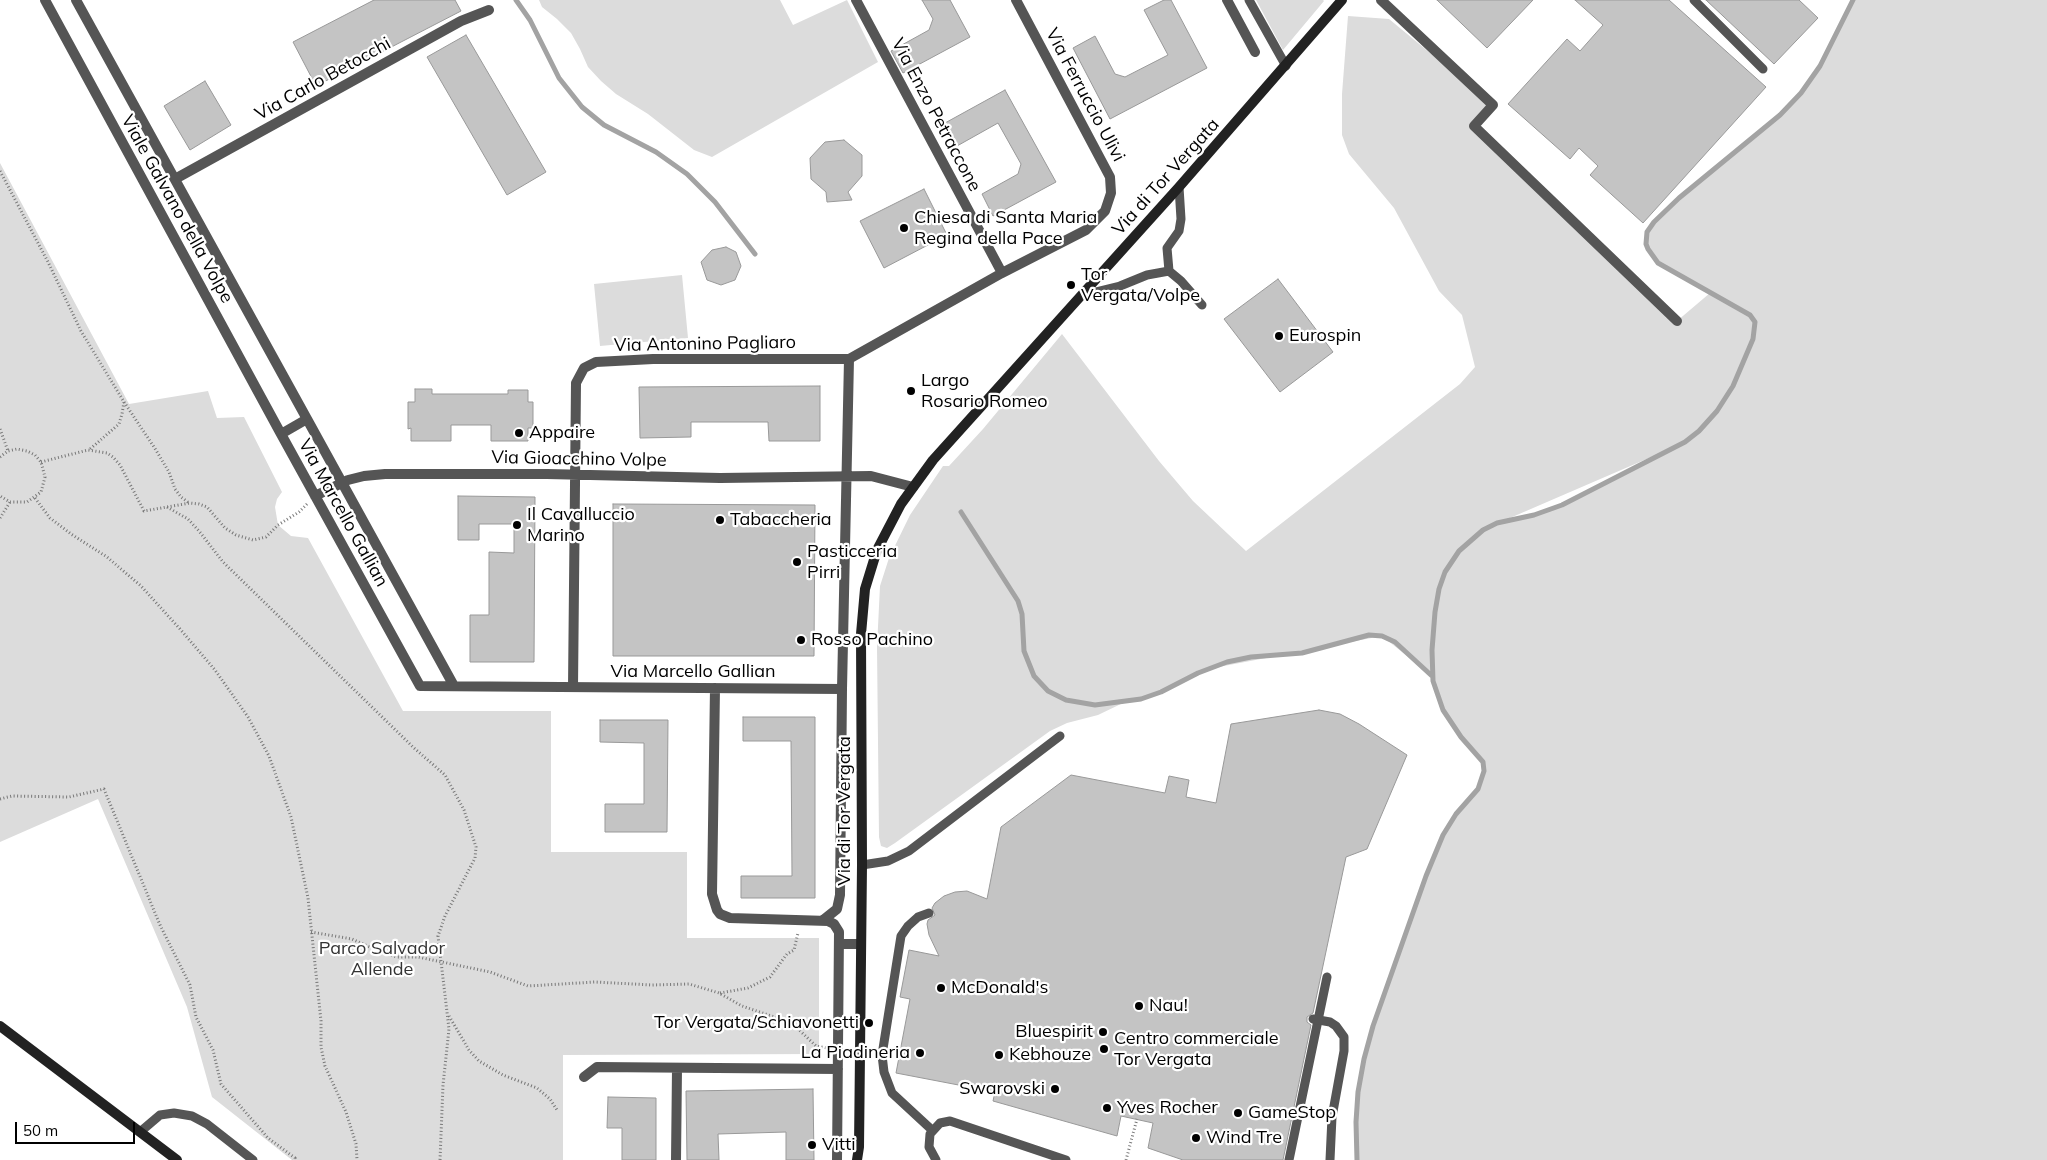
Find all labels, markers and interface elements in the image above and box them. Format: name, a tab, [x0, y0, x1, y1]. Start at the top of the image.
street label: Via Ferruccio Ulivi	[1041, 25, 1129, 165]
street label: Via Carlo Betocchi	[251, 33, 395, 125]
street label: Via Enzo Petraccone	[886, 35, 986, 195]
street label: Viale Galvano della Volpe	[116, 111, 238, 307]
street label: Via di Tor Vergata	[1108, 114, 1224, 240]
place label: Chiesa di Santa Maria Regina della Pace	[914, 207, 1097, 250]
marker: Chiesa di Santa Maria Regina della Pace	[898, 222, 910, 234]
place label: Tor Vergata/Volpe	[1081, 264, 1200, 306]
marker: Tor Vergata/Volpe	[1065, 279, 1077, 291]
place label: Eurospin	[1289, 325, 1361, 347]
marker: Eurospin	[1273, 330, 1285, 342]
street label: Via Antonino Pagliaro	[614, 332, 796, 356]
place label: Largo Rosario Romeo	[921, 370, 1047, 412]
marker: Largo Rosario Romeo	[905, 385, 917, 397]
place label: Appaire	[529, 422, 595, 444]
marker: Appaire	[513, 427, 525, 439]
street label: Via Marcello Gallian	[294, 436, 392, 590]
street label: Via Gioacchino Volpe	[491, 447, 667, 471]
place label: Il Cavalluccio Marino	[527, 504, 635, 546]
place label: Tabaccheria	[730, 509, 831, 531]
marker: Tabaccheria	[714, 514, 726, 526]
marker: Il Cavalluccio Marino	[511, 519, 523, 531]
place label: Pasticceria Pirri	[807, 541, 897, 584]
marker: Pasticceria Pirri	[791, 556, 803, 568]
place label: Rosso Pachino	[811, 629, 933, 651]
marker: Rosso Pachino	[795, 634, 807, 646]
street label: Via Marcello Gallian	[610, 661, 776, 683]
street label: Via di Tor Vergata	[834, 736, 856, 886]
park label: Parco Salvador Allende	[319, 938, 445, 981]
place label: McDonald's	[951, 977, 1048, 999]
marker: McDonald's	[935, 982, 947, 994]
place label: Nau!	[1149, 995, 1188, 1017]
marker: Nau!	[1133, 1000, 1145, 1012]
place label: Tor Vergata/Schiavonetti	[654, 1012, 859, 1034]
marker: Tor Vergata/Schiavonetti	[863, 1017, 875, 1029]
place label: Bluespirit	[1015, 1021, 1093, 1043]
marker: Bluespirit	[1097, 1026, 1109, 1038]
place label: Centro commerciale Tor Vergata	[1114, 1028, 1279, 1070]
place label: La Piadineria	[801, 1042, 910, 1064]
marker: Centro commerciale Tor Vergata	[1098, 1043, 1110, 1055]
place label: Kebhouze	[1009, 1044, 1091, 1066]
marker: La Piadineria	[914, 1047, 926, 1059]
marker: Kebhouze	[993, 1049, 1005, 1061]
place label: Swarovski	[959, 1078, 1045, 1100]
marker: Swarovski	[1049, 1083, 1061, 1095]
place label: Yves Rocher	[1117, 1097, 1218, 1119]
marker: Yves Rocher	[1101, 1102, 1113, 1114]
place label: GameStop	[1248, 1102, 1336, 1124]
marker: GameStop	[1232, 1107, 1244, 1119]
scale bar	[18, 1112, 138, 1144]
text: 50 m	[23, 1121, 58, 1140]
place label: Wind Tre	[1206, 1127, 1282, 1149]
marker: Wind Tre	[1190, 1132, 1202, 1144]
place label: Vitti	[822, 1134, 855, 1156]
marker: Vitti	[806, 1139, 818, 1151]

